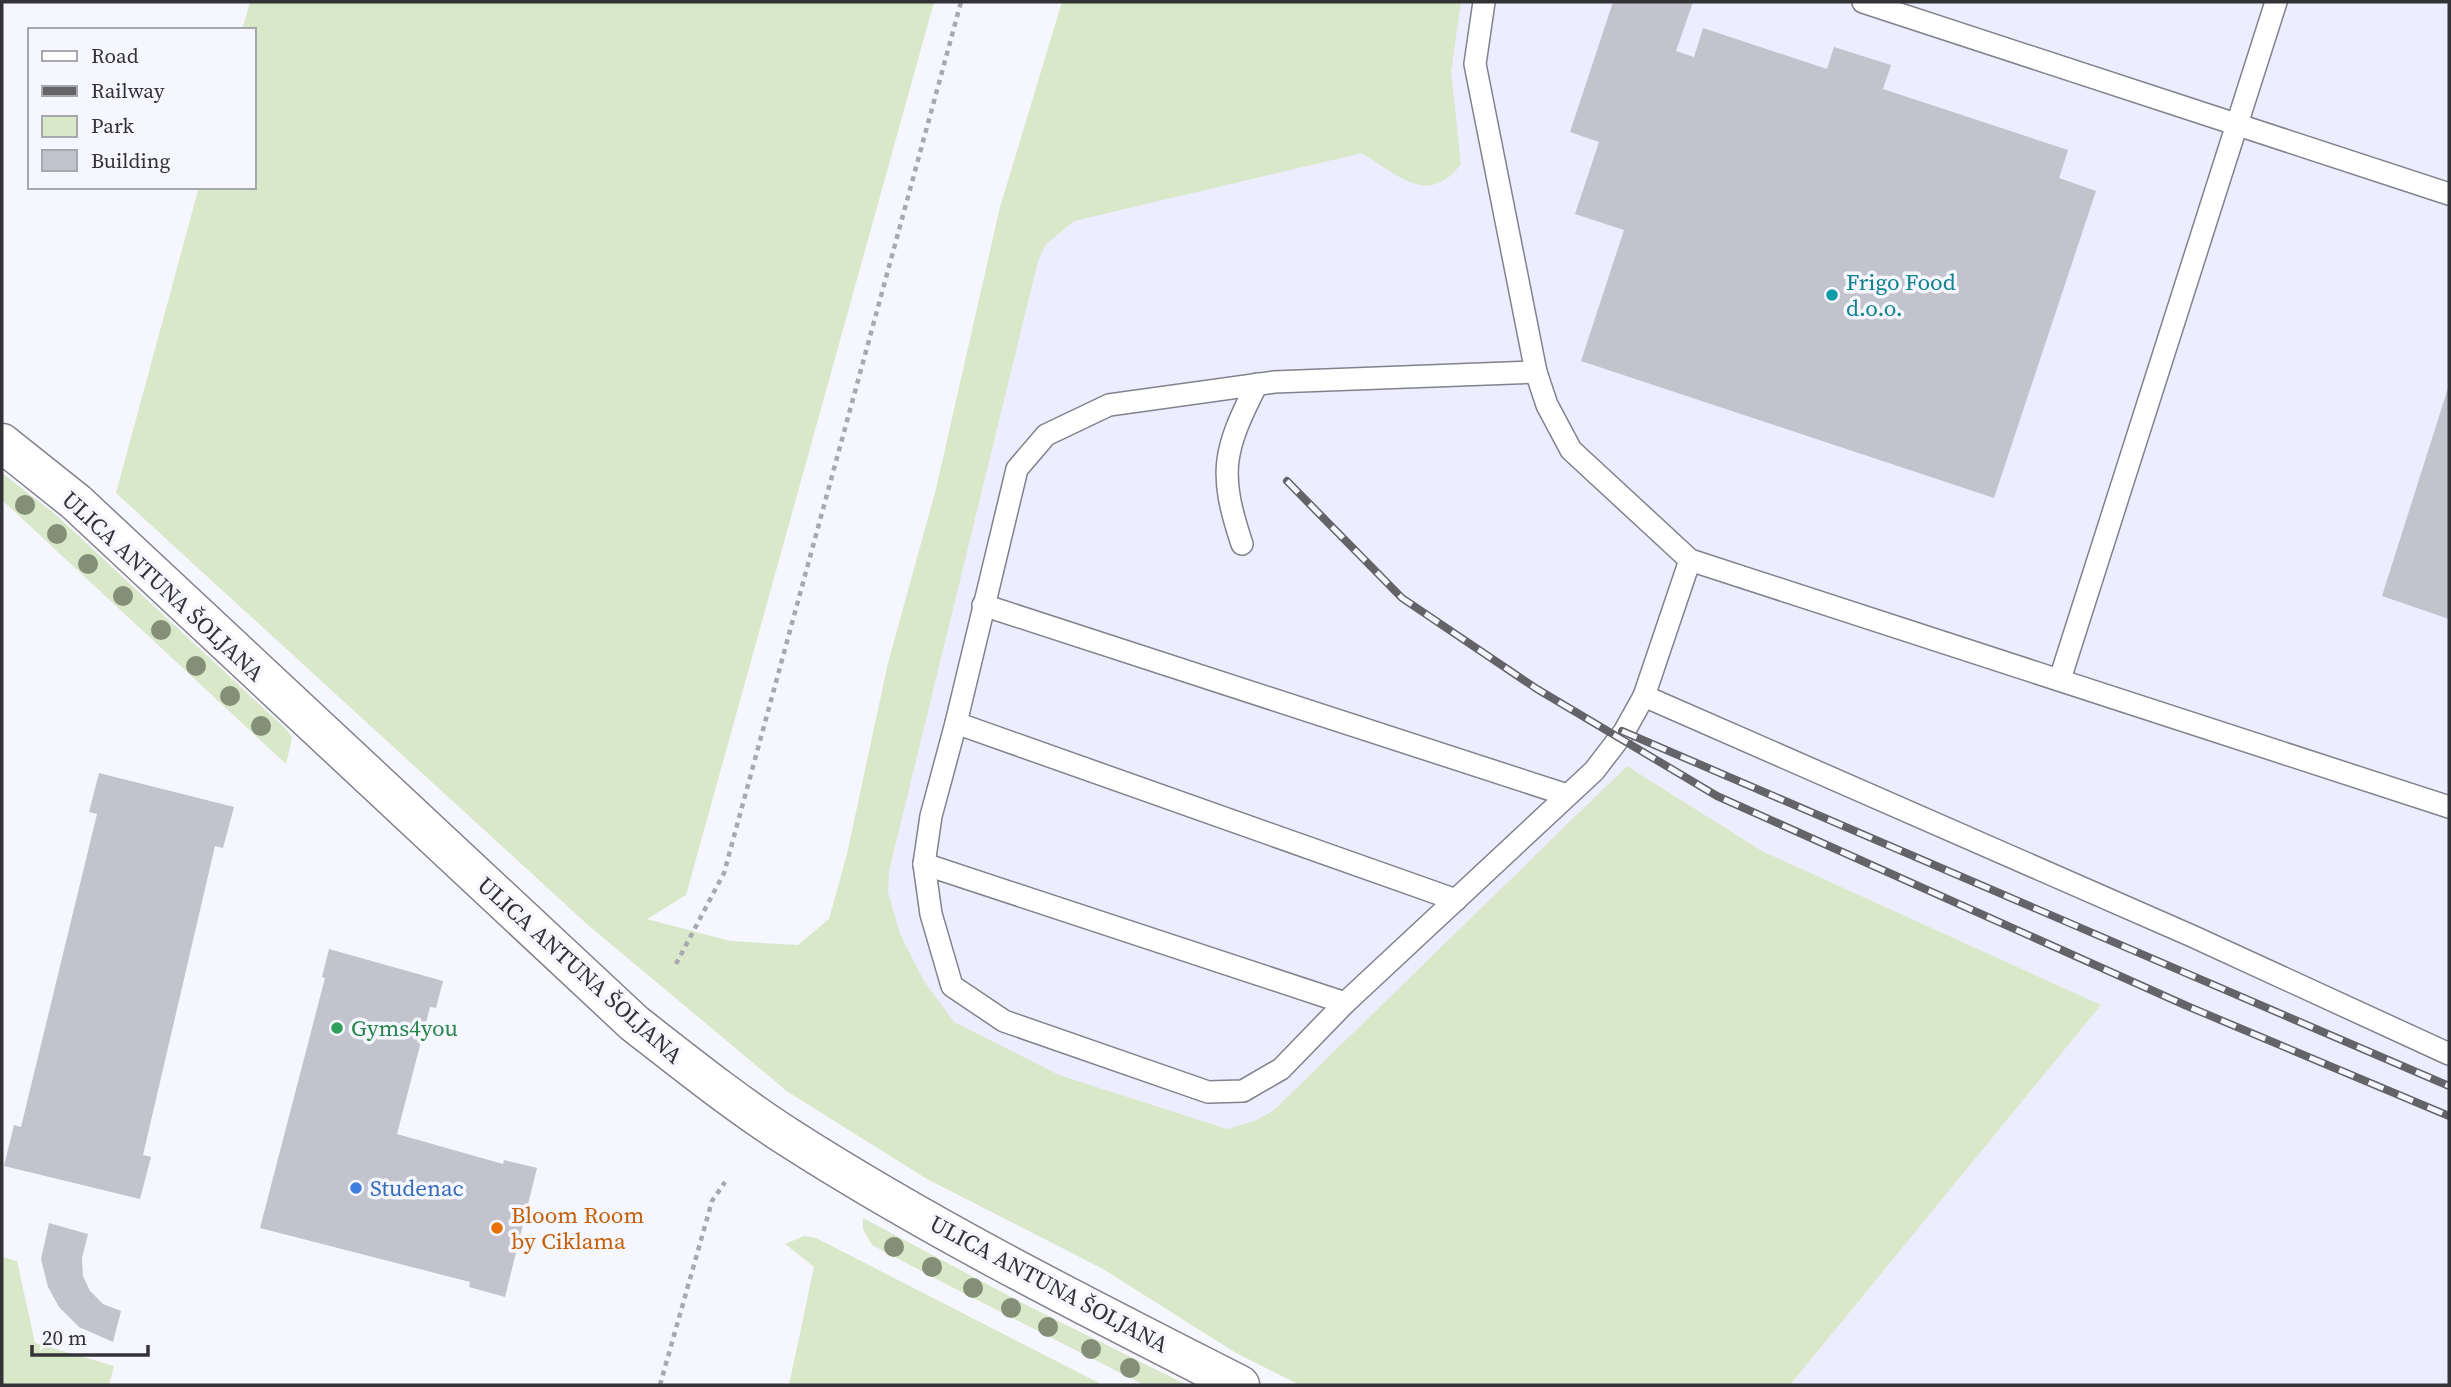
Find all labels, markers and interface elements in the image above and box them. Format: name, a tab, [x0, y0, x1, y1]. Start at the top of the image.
legend	[28, 28, 256, 189]
text: Road	[91, 41, 139, 70]
text: Railway	[91, 76, 165, 105]
text: Park	[91, 111, 135, 140]
text: Building	[91, 146, 170, 175]
place label: Frigo Food d.o.o.	[1846, 266, 1956, 324]
marker: Frigo Food d.o.o.	[1824, 287, 1840, 303]
street label: ULICA ANTUNA ŠOLJANA	[55, 484, 272, 689]
street label: ULICA ANTUNA ŠOLJANA	[470, 869, 690, 1071]
place label: Gyms4you	[351, 1012, 458, 1044]
marker: Gyms4you	[329, 1020, 345, 1036]
place label: Studenac	[370, 1172, 464, 1204]
marker: Studenac	[348, 1180, 364, 1196]
place label: Bloom Room by Ciklama	[511, 1199, 644, 1257]
street label: ULICA ANTUNA ŠOLJANA	[924, 1207, 1175, 1361]
marker: Bloom Room by Ciklama	[489, 1220, 505, 1236]
scale bar	[32, 1314, 147, 1358]
text: 20 m	[42, 1323, 87, 1352]

